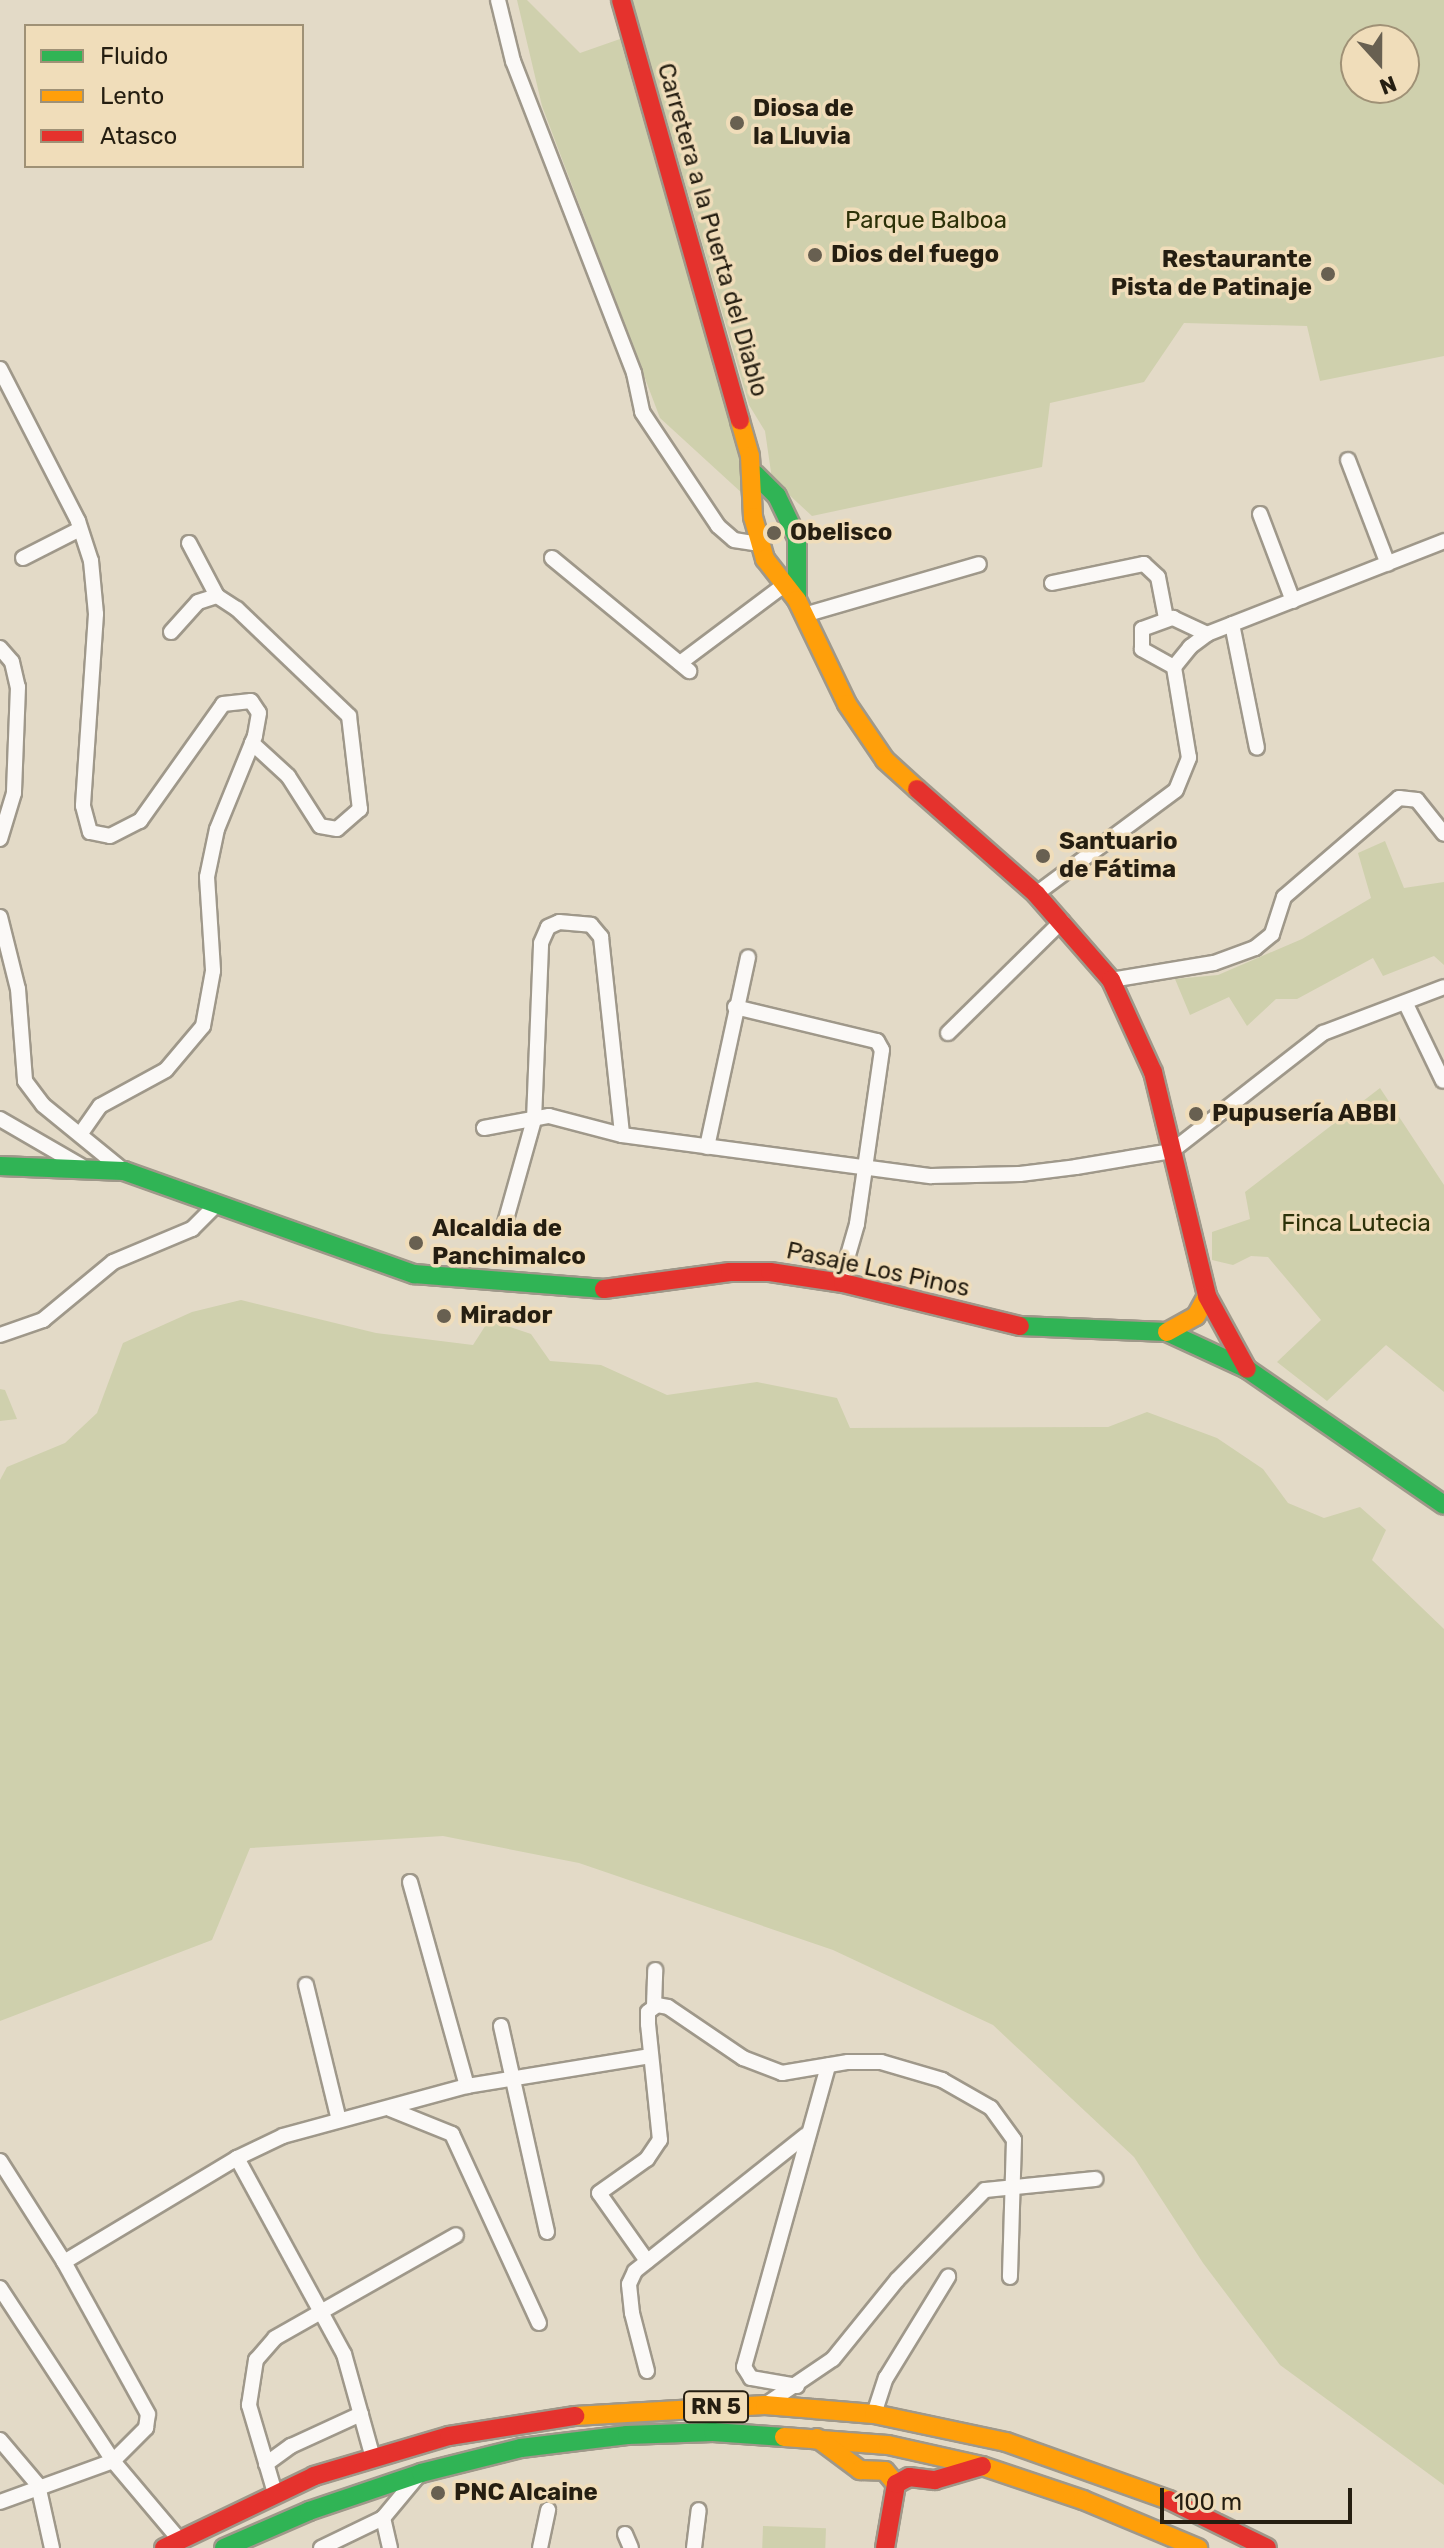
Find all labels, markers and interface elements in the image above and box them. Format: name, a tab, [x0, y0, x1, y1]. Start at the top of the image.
legend	[24, 24, 304, 168]
north arrow	[1340, 24, 1420, 104]
text: Fluido	[100, 42, 168, 70]
street label: Carretera a la Puerta del Diablo	[651, 60, 773, 400]
text: N	[1376, 70, 1400, 100]
text: Lento	[100, 82, 164, 110]
place label: Diosa de la Lluvia	[753, 95, 854, 151]
marker: Diosa de la Lluvia	[728, 114, 746, 132]
text: Atasco	[100, 122, 177, 150]
park label: Parque Balboa	[845, 207, 1007, 235]
place label: Dios del fuego	[831, 241, 1000, 269]
marker: Dios del fuego	[806, 246, 824, 264]
place label: Restaurante Pista de Patinaje	[1111, 246, 1312, 302]
marker: Restaurante Pista de Patinaje	[1319, 265, 1337, 283]
place label: Obelisco	[790, 519, 892, 547]
marker: Obelisco	[765, 524, 783, 542]
place label: Santuario de Fátima	[1059, 828, 1178, 884]
marker: Santuario de Fátima	[1034, 847, 1052, 865]
place label: Pupusería ABBI	[1212, 1100, 1397, 1128]
marker: Pupusería ABBI	[1187, 1105, 1205, 1123]
park label: Finca Lutecia	[1281, 1210, 1431, 1238]
place label: Alcaldia de Panchimalco	[432, 1215, 586, 1271]
marker: Alcaldia de Panchimalco	[407, 1234, 425, 1252]
street label: Pasaje Los Pinos	[784, 1237, 972, 1303]
place label: Mirador	[460, 1302, 552, 1330]
marker: Mirador	[435, 1307, 453, 1325]
road number: RN 5	[682, 2389, 750, 2425]
scale bar	[1164, 2472, 1356, 2522]
place label: PNC Alcaine	[454, 2479, 598, 2507]
marker: PNC Alcaine	[429, 2484, 447, 2502]
text: 100 m	[1174, 2488, 1242, 2516]

